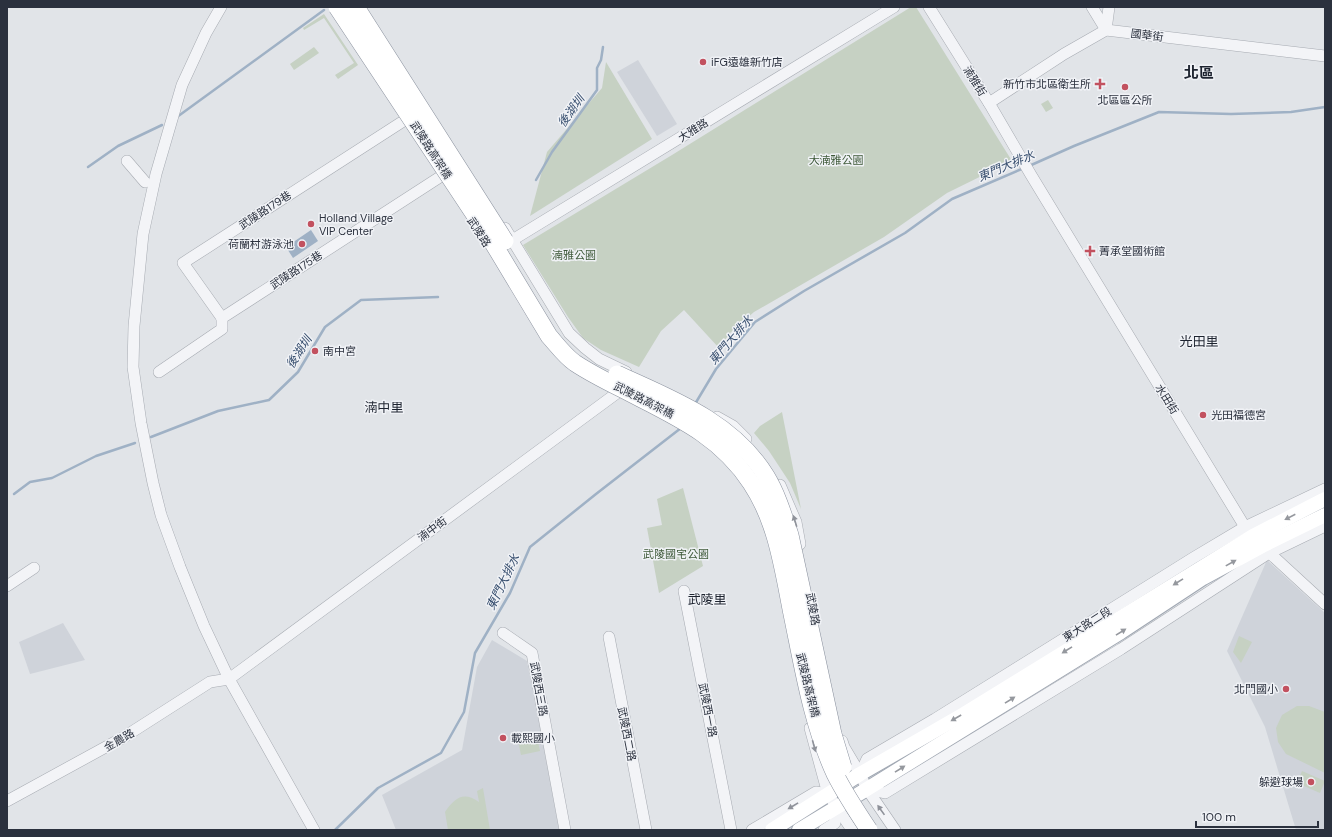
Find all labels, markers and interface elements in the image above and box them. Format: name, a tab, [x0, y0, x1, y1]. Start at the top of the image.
street label: 國華街	[1130, 26, 1164, 44]
place label: iFG遠雄新竹店	[711, 55, 783, 69]
marker: iFG遠雄新竹店	[698, 57, 708, 67]
street label: 湳雅街	[960, 63, 990, 99]
district label: 北區	[1184, 63, 1214, 83]
place label: 新竹市北區衛生所	[1003, 77, 1091, 91]
marker: 新竹市北區衛生所	[1094, 78, 1106, 90]
marker: 北區區公所	[1120, 82, 1130, 92]
water label: 後湖圳	[554, 90, 589, 130]
place label: 北區區公所	[1098, 93, 1153, 107]
street label: 大雅路	[675, 115, 711, 145]
street label: 武陵路高架橋	[407, 119, 455, 181]
water label: 東門大排水	[975, 147, 1038, 185]
park label: 大湳雅公園	[809, 153, 864, 167]
street label: 武陵路179巷	[236, 188, 294, 232]
place label: Holland Village VIP Center	[319, 211, 393, 238]
street label: 武陵路	[464, 214, 494, 250]
marker: Holland Village VIP Center	[306, 219, 316, 229]
place label: 荷蘭村游泳池	[228, 237, 294, 251]
marker: 荷蘭村游泳池	[297, 239, 307, 249]
place label: 菁承堂國術館	[1099, 244, 1165, 258]
marker: 菁承堂國術館	[1084, 245, 1096, 257]
street label: 武陵路175巷	[267, 248, 325, 292]
park label: 湳雅公園	[552, 248, 596, 262]
water label: 東門大排水	[705, 311, 757, 368]
water label: 後湖圳	[282, 331, 317, 371]
district label: 光田里	[1179, 333, 1219, 350]
place label: 南中宮	[323, 344, 356, 358]
marker: 南中宮	[310, 346, 320, 356]
street label: 武陵路高架橋	[611, 379, 677, 421]
street label: 水田街	[1152, 381, 1182, 417]
district label: 湳中里	[364, 399, 404, 416]
place label: 光田福德宮	[1211, 408, 1266, 422]
marker: 光田福德宮	[1198, 410, 1208, 420]
street label: 湳中街	[415, 514, 449, 544]
one-way arrow	[1284, 514, 1296, 520]
one-way arrow	[792, 515, 798, 527]
park label: 武陵國宅公園	[643, 547, 709, 561]
water label: 東門大排水	[483, 551, 524, 612]
one-way arrow	[1225, 559, 1237, 566]
one-way arrow	[1172, 578, 1184, 585]
district label: 武陵里	[687, 591, 727, 608]
street label: 武陵路	[803, 591, 823, 627]
street label: 東大路二段	[1060, 603, 1114, 645]
one-way arrow	[1116, 628, 1126, 636]
one-way arrow	[1062, 646, 1072, 654]
street label: 武陵路高架橋	[793, 651, 823, 719]
street label: 武陵西三路	[527, 661, 551, 717]
street label: 武陵西一路	[696, 682, 720, 738]
place label: 北門國小	[1234, 682, 1278, 696]
marker: 北門國小	[1281, 684, 1291, 694]
one-way arrow	[1004, 697, 1016, 704]
street label: 武陵西二路	[615, 706, 639, 762]
one-way arrow	[950, 714, 962, 721]
street label: 金農路	[101, 726, 137, 754]
place label: 載熙國小	[511, 731, 555, 745]
marker: 載熙國小	[498, 733, 508, 743]
one-way arrow	[812, 739, 818, 752]
one-way arrow	[895, 765, 905, 773]
place label: 躲避球場	[1259, 775, 1303, 789]
marker: 躲避球場	[1306, 777, 1316, 787]
one-way arrow	[787, 802, 799, 809]
scale bar	[1196, 803, 1318, 829]
one-way arrow	[877, 804, 885, 815]
text: 100 m	[1202, 809, 1236, 825]

